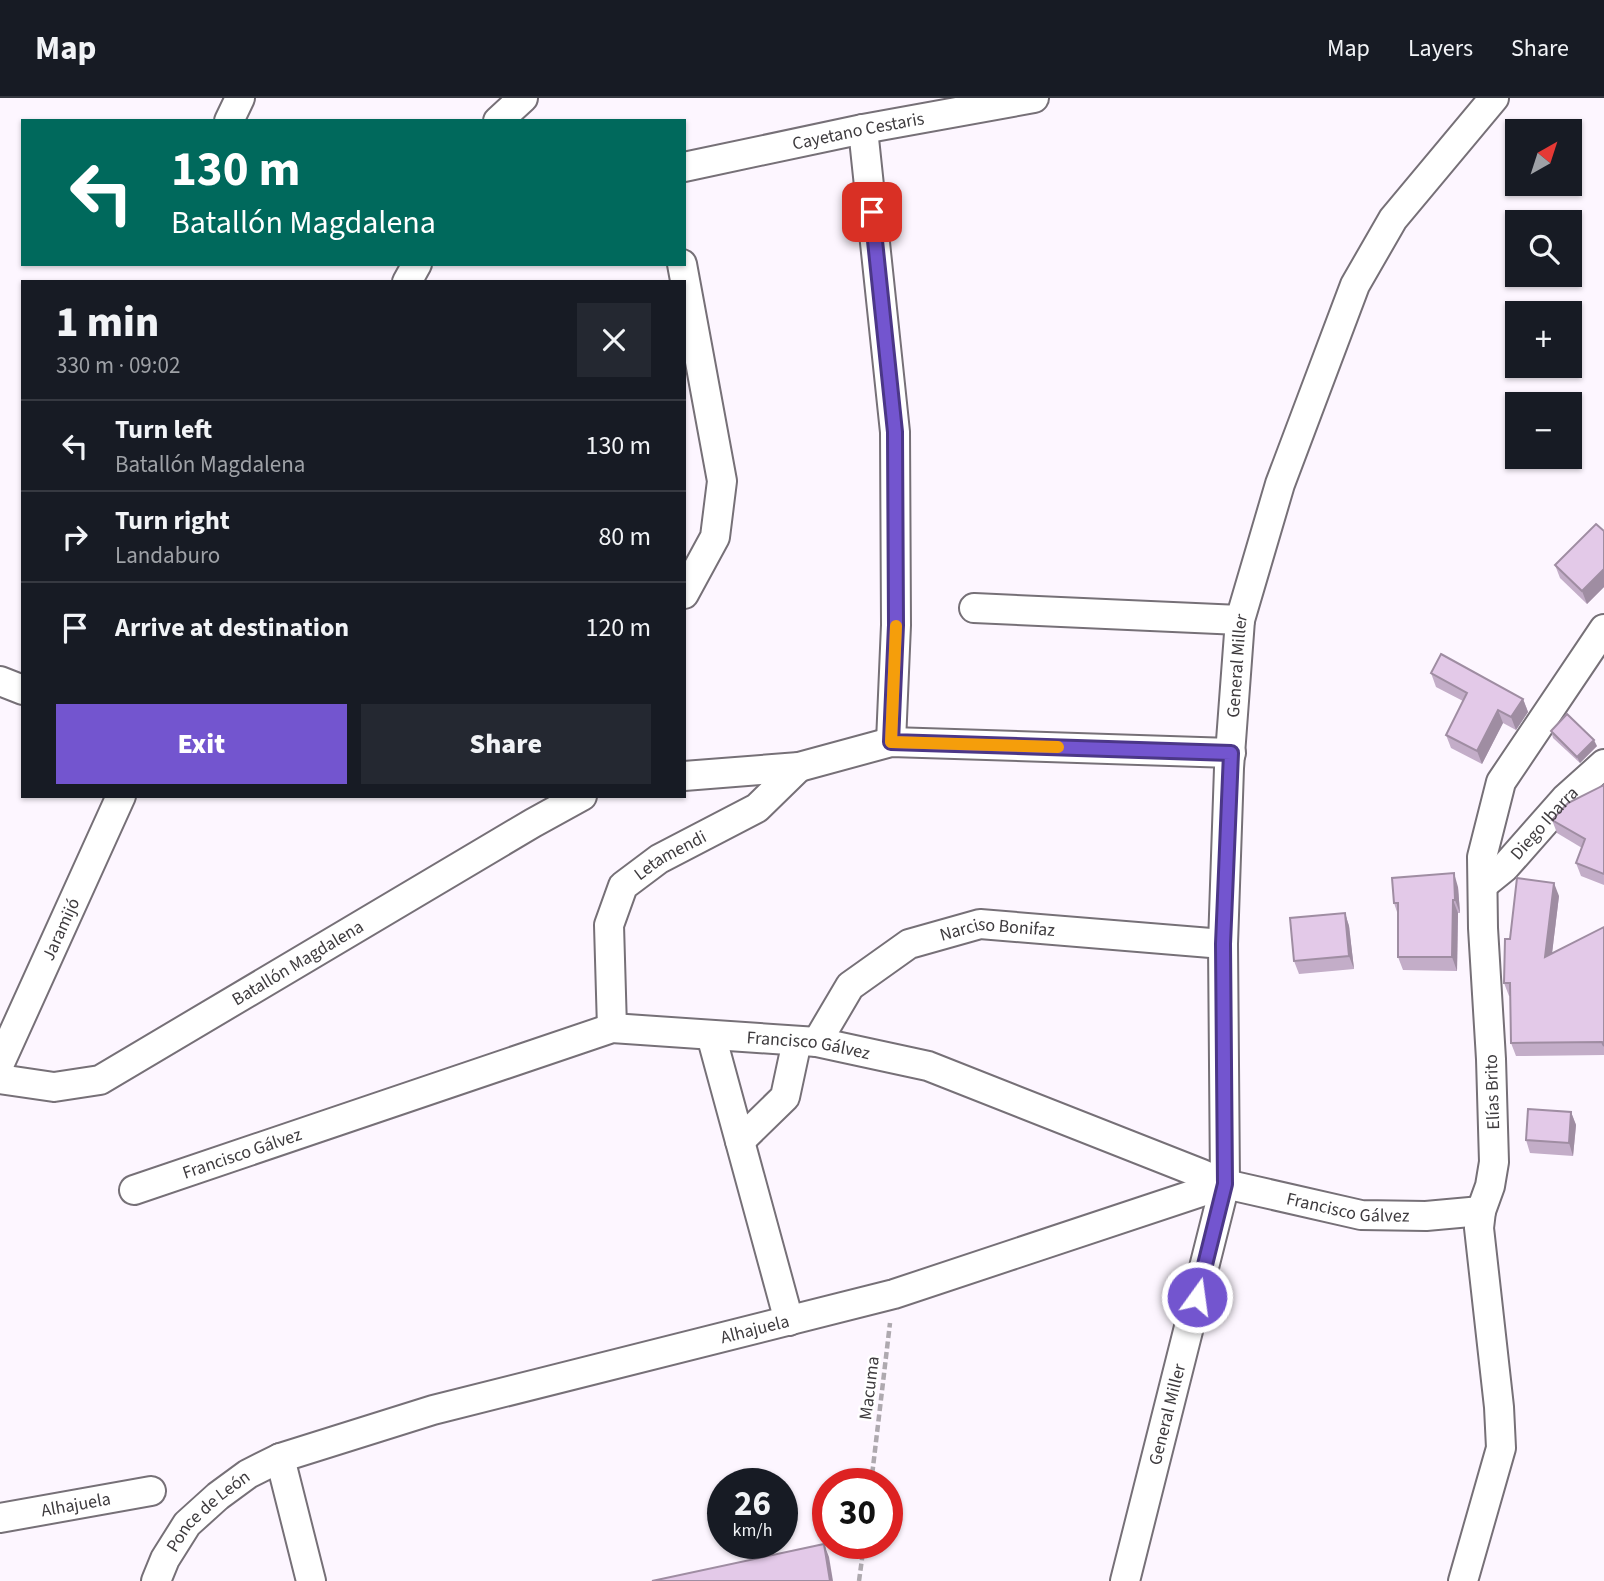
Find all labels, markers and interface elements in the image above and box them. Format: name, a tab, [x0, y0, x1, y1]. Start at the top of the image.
text: Map	[35, 25, 96, 72]
text: Map	[1327, 31, 1370, 66]
text: Layers	[1408, 31, 1473, 66]
text: Share	[1511, 31, 1569, 66]
street label: Cayetano Cestaris	[790, 106, 926, 157]
north arrow	[1505, 119, 1582, 196]
map controls	[1505, 119, 1582, 469]
text: 130 m	[171, 135, 300, 205]
icon: left	[56, 147, 147, 238]
pin	[842, 182, 902, 242]
icon: arrive	[853, 193, 891, 231]
text: Batallón Magdalena	[171, 200, 436, 246]
button: search	[1505, 210, 1582, 287]
text: 1 min	[56, 293, 159, 353]
button: +	[1505, 301, 1582, 378]
button: close	[577, 303, 651, 377]
text: 330 m · 09:02	[56, 349, 180, 382]
button: −	[1505, 392, 1582, 469]
text: Turn left	[115, 411, 212, 448]
icon: left	[56, 427, 94, 465]
text: 130 m	[585, 427, 651, 464]
text: Batallón Magdalena	[115, 448, 305, 481]
text: Turn right	[115, 502, 230, 539]
icon: right	[56, 518, 94, 556]
text: 80 m	[598, 518, 651, 555]
text: Landaburo	[115, 539, 220, 572]
icon: arrive	[56, 609, 94, 647]
text: Arrive at destination	[115, 609, 349, 646]
text: 120 m	[585, 609, 651, 646]
street label: General Miller	[1221, 610, 1254, 719]
button: Exit	[56, 704, 347, 784]
button: Share	[361, 704, 651, 784]
street label: Diego Ibarra	[1505, 781, 1584, 866]
street label: Letamendi	[629, 825, 711, 887]
street label: Jaramijó	[36, 894, 86, 965]
street label: Narciso Bonifaz	[937, 912, 1056, 948]
street label: Batallón Magdalena	[227, 914, 368, 1012]
street label: Francisco Gálvez	[746, 1025, 873, 1066]
street label: Elías Brito	[1479, 1054, 1506, 1130]
street label: Francisco Gálvez	[179, 1122, 305, 1186]
street label: Francisco Gálvez	[1284, 1186, 1410, 1229]
position arrow	[1160, 1260, 1234, 1334]
street label: Alhajuela	[718, 1309, 792, 1350]
street label: Macuma	[853, 1355, 886, 1421]
street label: General Miller	[1143, 1360, 1192, 1468]
street label: Ponce de León	[160, 1465, 255, 1557]
speed limit sign: 30	[812, 1468, 903, 1559]
text: 26	[734, 1479, 771, 1529]
street label: Alhajuela	[39, 1486, 113, 1523]
text: km/h	[733, 1518, 772, 1543]

